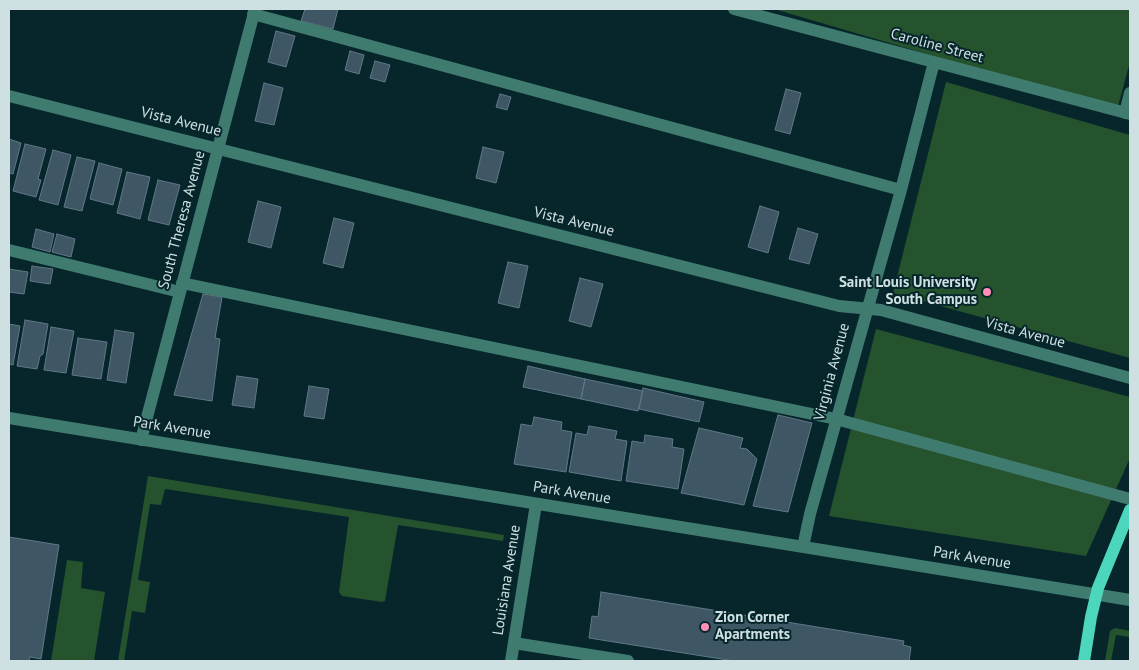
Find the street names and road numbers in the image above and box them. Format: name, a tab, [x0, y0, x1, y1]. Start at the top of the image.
street label: Caroline Street	[889, 25, 985, 67]
street label: Vista Avenue	[139, 103, 223, 141]
street label: South Theresa Avenue	[155, 149, 209, 291]
street label: Vista Avenue	[532, 203, 616, 241]
street label: Vista Avenue	[983, 314, 1067, 352]
street label: Virginia Avenue	[810, 321, 854, 423]
street label: Park Avenue	[132, 413, 212, 443]
street label: Park Avenue	[532, 478, 612, 508]
street label: Louisiana Avenue	[489, 524, 525, 636]
street label: Park Avenue	[932, 543, 1012, 573]

